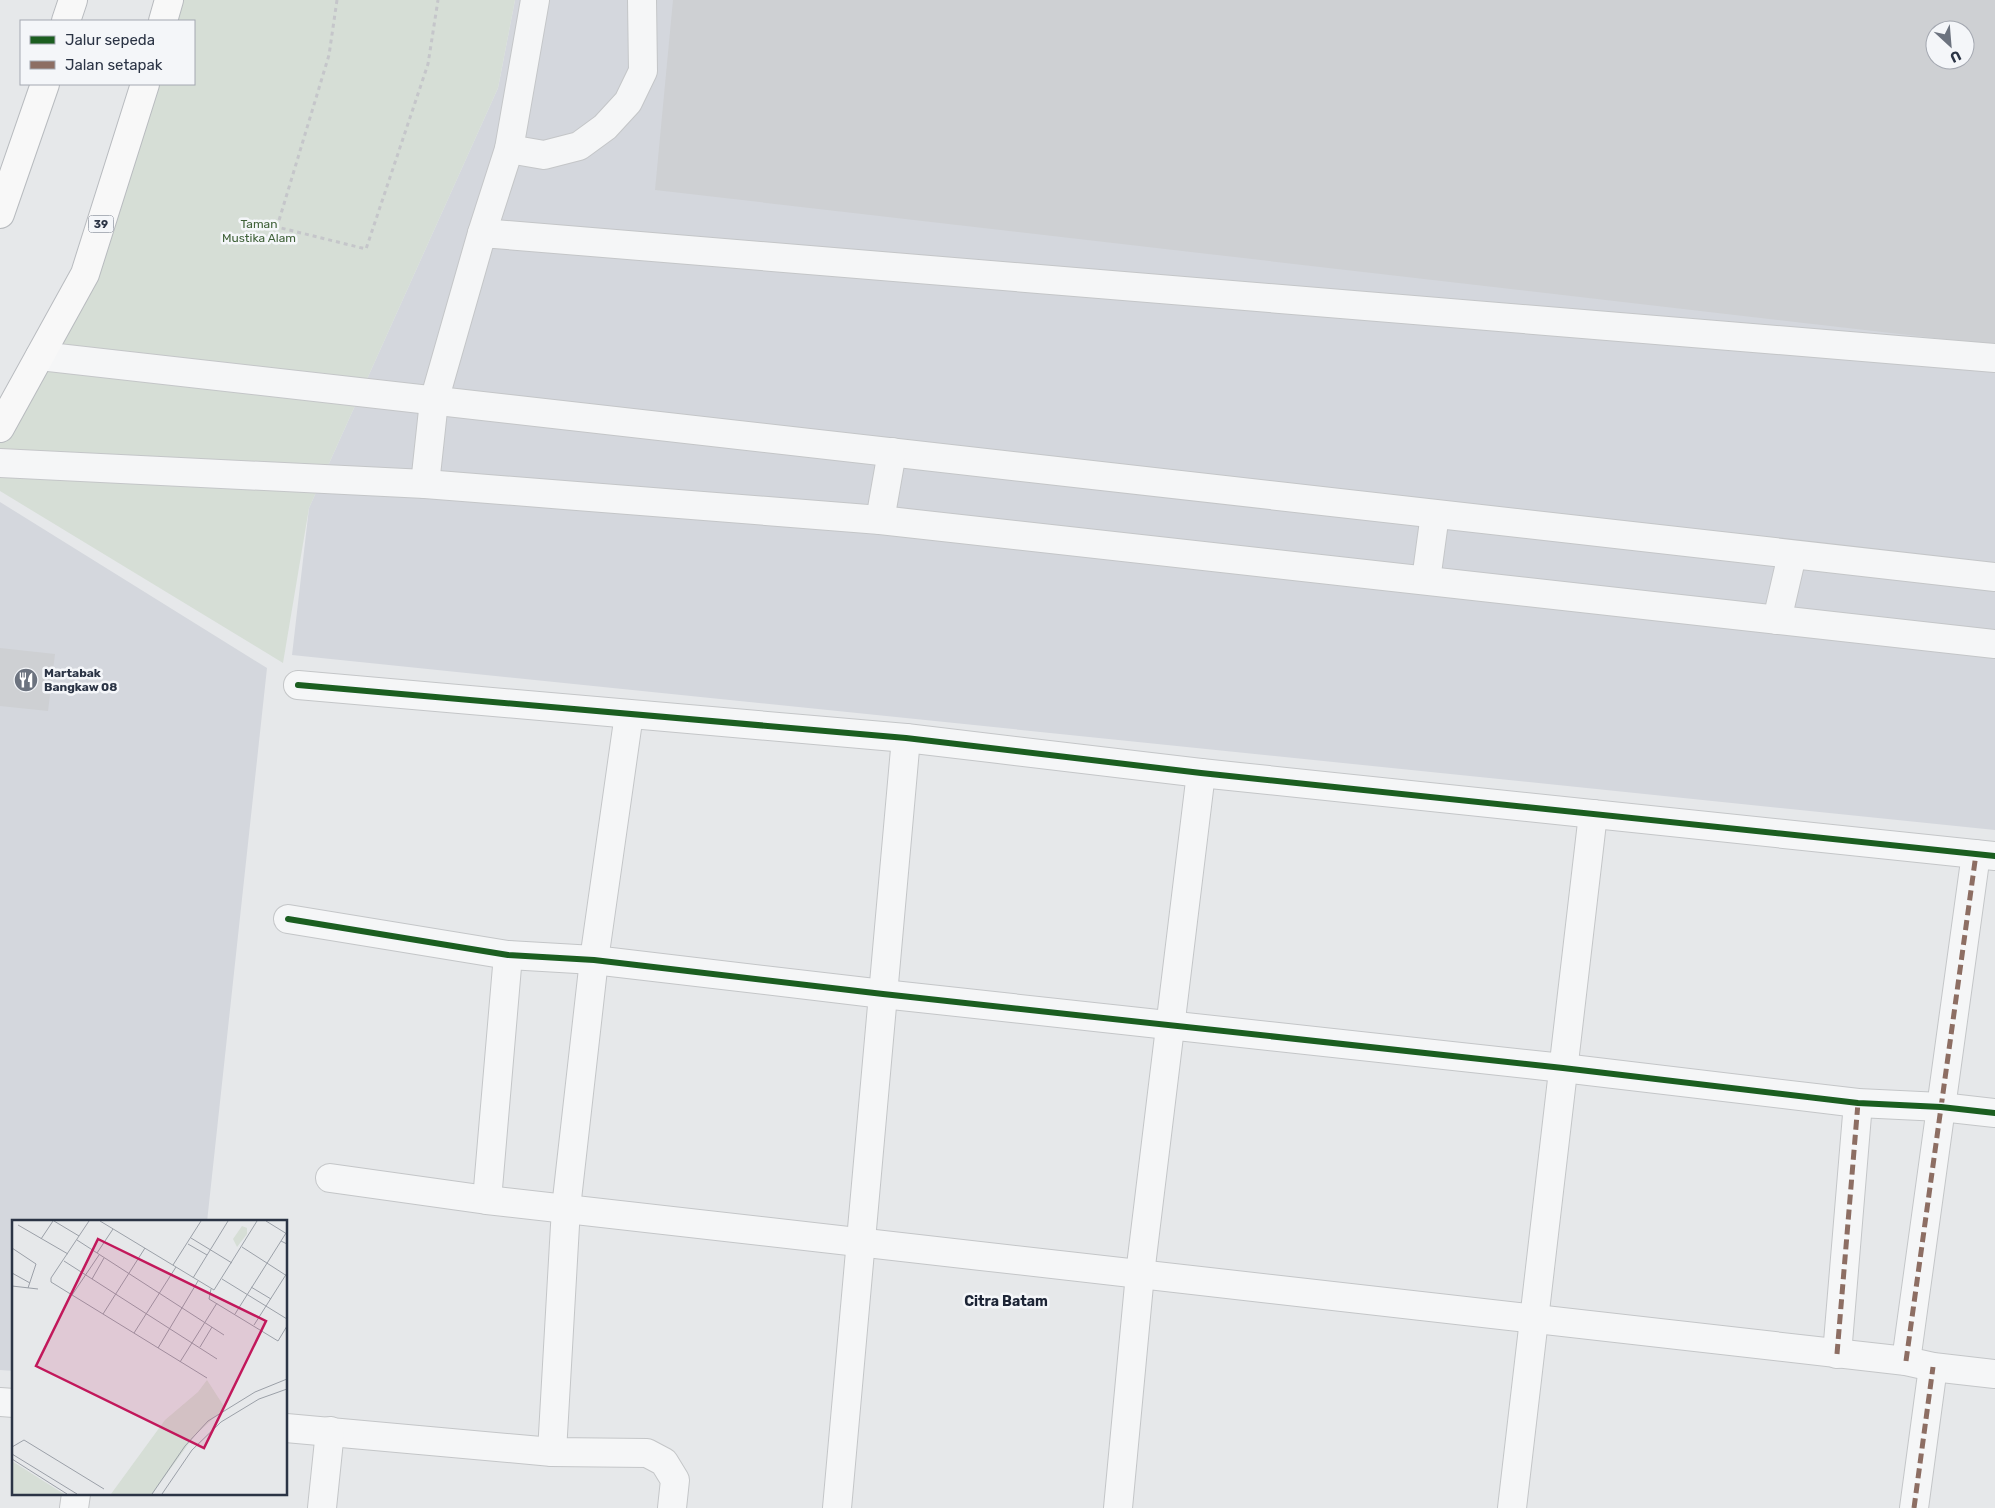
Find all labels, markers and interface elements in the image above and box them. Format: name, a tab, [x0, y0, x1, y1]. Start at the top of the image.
legend	[20, 20, 195, 85]
north arrow	[1925, 20, 1975, 70]
text: Jalur sepeda	[65, 31, 155, 49]
text: U	[1947, 46, 1964, 66]
text: Jalan setapak	[65, 56, 163, 74]
road number: 39	[88, 215, 114, 232]
park label: Taman Mustika Alam	[222, 217, 296, 245]
place label: Martabak Bangkaw 08	[44, 666, 117, 694]
restaurant icon: Martabak Bangkaw 08	[13, 667, 39, 693]
inset map	[12, 1220, 288, 1496]
district label: Citra Batam	[964, 1293, 1048, 1310]

